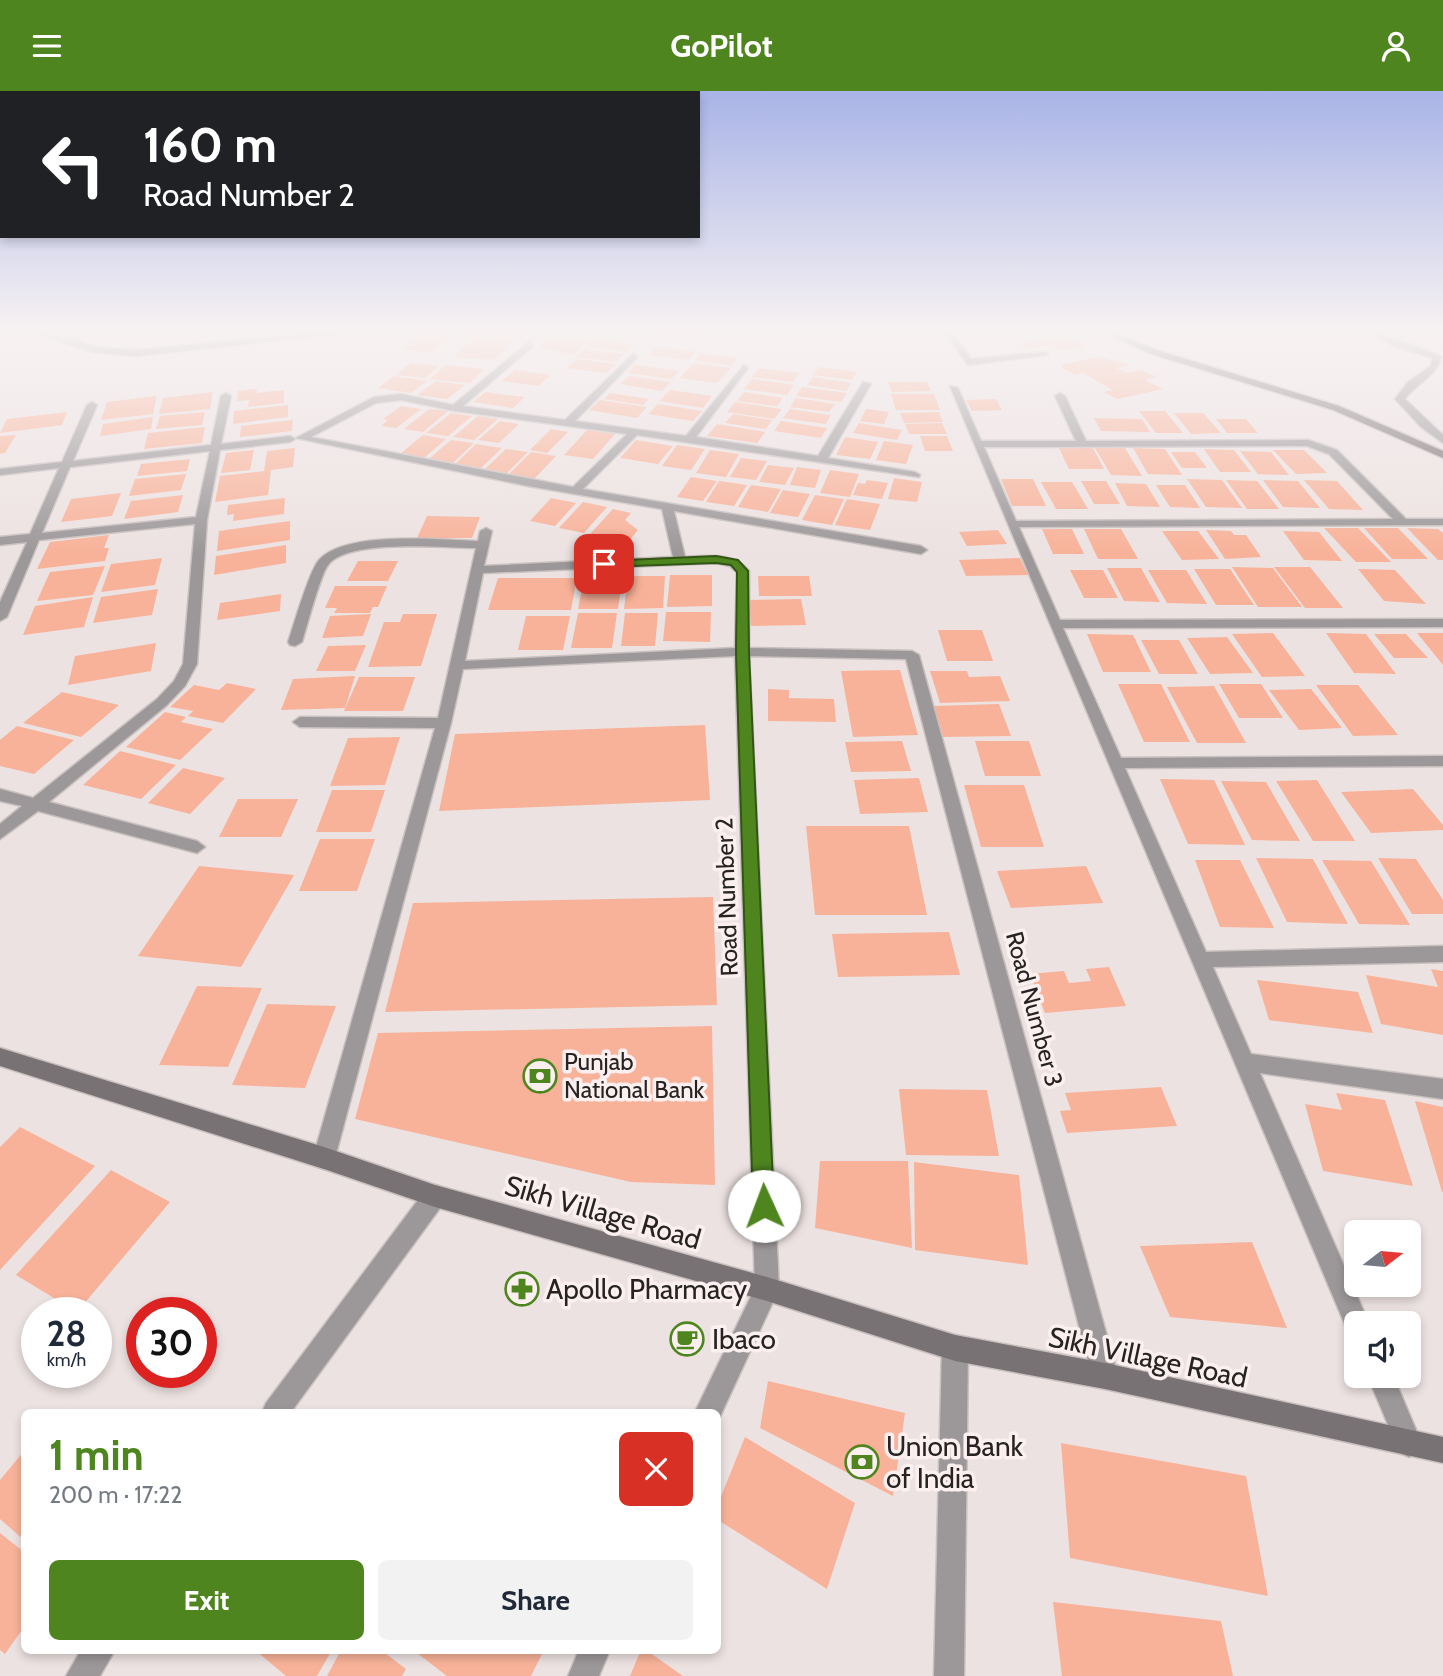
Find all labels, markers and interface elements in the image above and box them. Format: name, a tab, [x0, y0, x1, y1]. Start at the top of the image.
text: GoPilot	[670, 26, 773, 65]
icon: menu	[28, 27, 66, 65]
icon: person	[1377, 27, 1415, 65]
text: 160 m	[143, 115, 277, 174]
icon: left	[28, 119, 119, 210]
text: Road Number 2	[143, 175, 355, 214]
pin	[574, 534, 634, 594]
icon: arrive	[585, 545, 623, 583]
street label: Road Number 2	[709, 817, 744, 977]
street label: Road Number 3	[1000, 928, 1069, 1090]
place label: Punjab National Bank	[564, 1047, 705, 1104]
bank icon: Punjab National Bank	[521, 1057, 559, 1095]
street label: Sikh Village Road	[501, 1168, 705, 1256]
position arrow	[727, 1169, 801, 1243]
north arrow	[1344, 1220, 1421, 1297]
map controls	[1344, 1220, 1421, 1388]
pharmacy icon: Apollo Pharmacy	[503, 1270, 541, 1308]
place label: Apollo Pharmacy	[546, 1272, 747, 1306]
speed limit sign: 30	[126, 1297, 217, 1388]
button: sound	[1344, 1311, 1421, 1388]
text: 28	[47, 1312, 86, 1355]
street label: Sikh Village Road	[1045, 1319, 1251, 1395]
cafe icon: Ibaco	[668, 1320, 706, 1358]
place label: Ibaco	[712, 1322, 776, 1356]
text: km/h	[47, 1349, 86, 1371]
text: 1 min	[49, 1429, 144, 1481]
place label: Union Bank of India	[886, 1429, 1024, 1495]
button: close	[619, 1432, 693, 1506]
bank icon: Union Bank of India	[843, 1443, 881, 1481]
text: 200 m · 17:22	[49, 1481, 182, 1509]
button: Exit	[49, 1560, 364, 1640]
button: Share	[378, 1560, 693, 1640]

